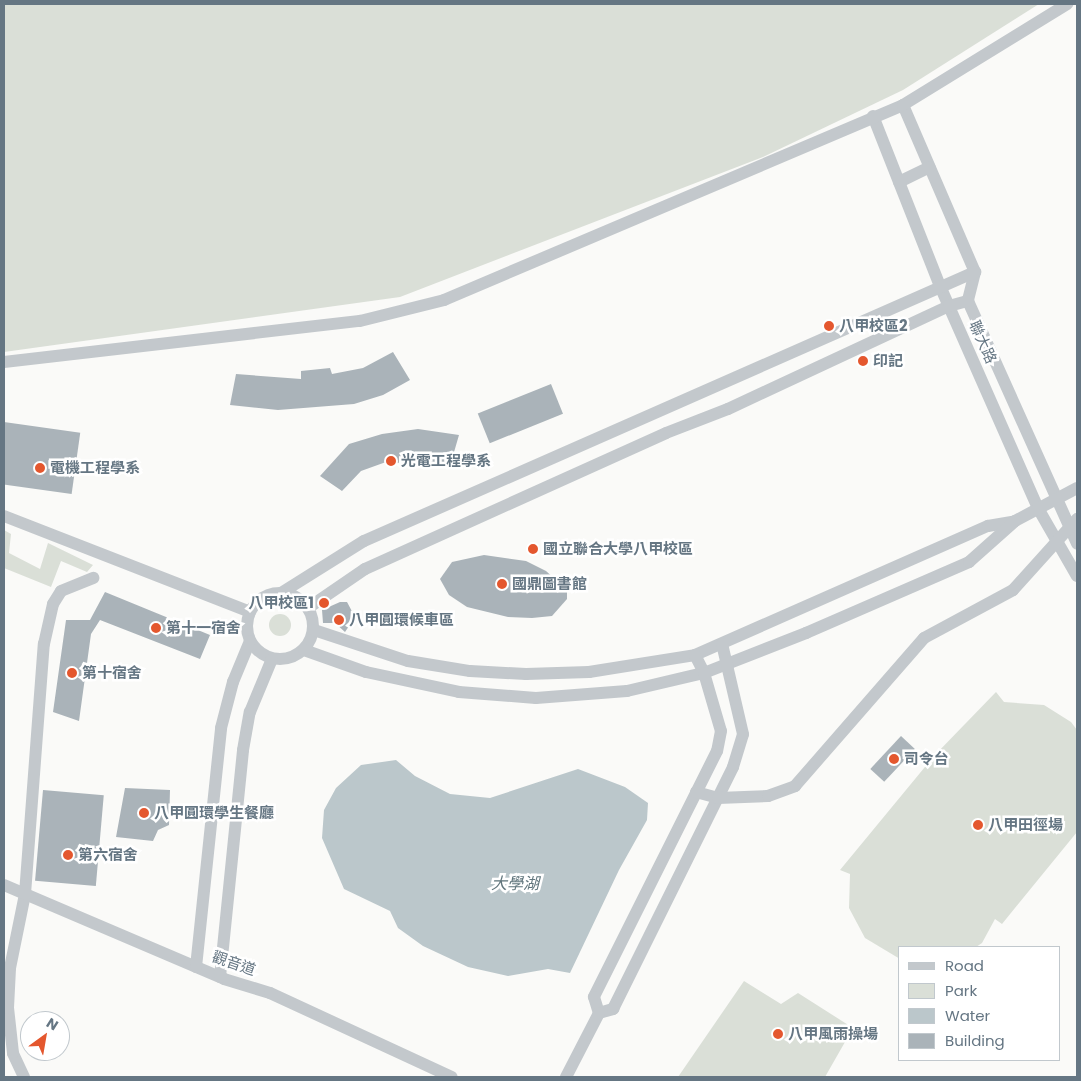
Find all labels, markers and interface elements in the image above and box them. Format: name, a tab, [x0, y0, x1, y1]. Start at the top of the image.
place label: 八甲校區2	[839, 317, 908, 335]
street label: 聯大路	[966, 318, 1000, 366]
marker: 八甲校區2	[823, 320, 835, 332]
place label: 印記	[873, 352, 903, 370]
marker: 印記	[857, 355, 869, 367]
place label: 光電工程學系	[401, 452, 491, 470]
marker: 光電工程學系	[385, 455, 397, 467]
place label: 電機工程學系	[50, 459, 140, 477]
marker: 電機工程學系	[34, 462, 46, 474]
place label: 國立聯合大學八甲校區	[543, 540, 693, 558]
marker: 國立聯合大學八甲校區	[527, 543, 539, 555]
place label: 國鼎圖書館	[512, 575, 587, 593]
marker: 國鼎圖書館	[496, 578, 508, 590]
place label: 八甲校區1	[248, 594, 314, 612]
marker: 八甲校區1	[318, 597, 330, 609]
place label: 八甲圓環候車區	[349, 611, 454, 629]
marker: 八甲圓環候車區	[333, 614, 345, 626]
place label: 第十一宿舍	[166, 619, 241, 637]
marker: 第十一宿舍	[150, 622, 162, 634]
place label: 第十宿舍	[82, 664, 142, 682]
marker: 第十宿舍	[66, 667, 78, 679]
place label: 司令台	[904, 750, 949, 768]
marker: 司令台	[888, 753, 900, 765]
place label: 八甲圓環學生餐廳	[154, 804, 274, 822]
marker: 八甲圓環學生餐廳	[138, 807, 150, 819]
place label: 八甲田徑場	[988, 816, 1063, 834]
marker: 八甲田徑場	[972, 819, 984, 831]
place label: 第六宿舍	[78, 846, 138, 864]
marker: 第六宿舍	[62, 849, 74, 861]
water label: 大學湖	[491, 874, 539, 894]
legend	[898, 946, 1061, 1061]
street label: 觀音道	[210, 947, 258, 979]
text: Road	[945, 955, 984, 976]
text: Park	[945, 980, 977, 1001]
text: Water	[945, 1005, 990, 1026]
north arrow	[20, 1011, 70, 1061]
text: N	[43, 1013, 62, 1035]
place label: 八甲風雨操場	[788, 1025, 878, 1043]
marker: 八甲風雨操場	[772, 1028, 784, 1040]
text: Building	[945, 1030, 1005, 1051]

